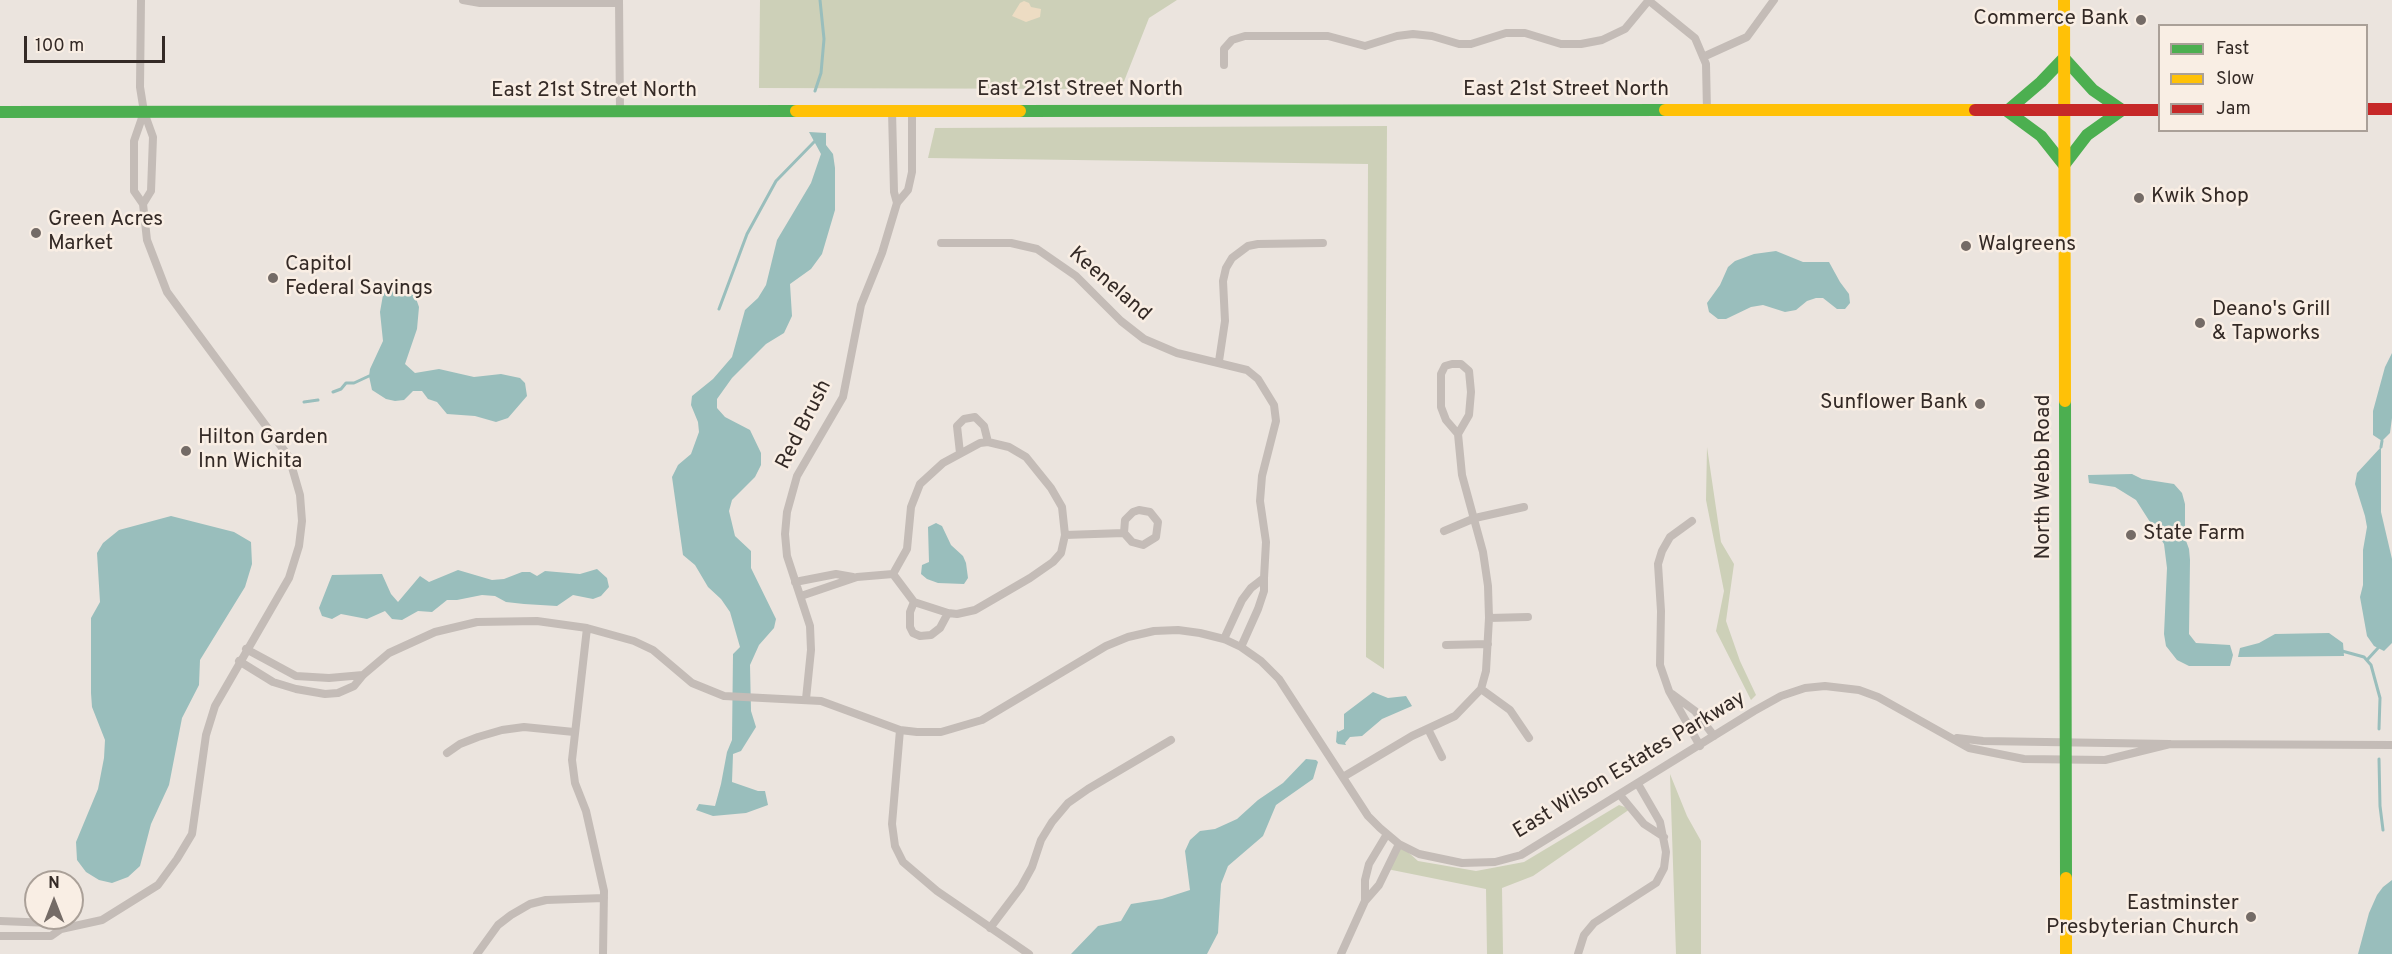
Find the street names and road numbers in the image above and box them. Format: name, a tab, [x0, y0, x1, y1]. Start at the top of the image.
street label: East 21st Street North	[977, 78, 1183, 104]
street label: East 21st Street North	[1463, 78, 1669, 104]
street label: East 21st Street North	[491, 79, 697, 105]
street label: Keeneland	[1063, 242, 1155, 328]
street label: Red Brush	[772, 376, 838, 474]
street label: North Webb Road	[2032, 395, 2058, 559]
street label: East Wilson Estates Parkway	[1509, 687, 1751, 845]

